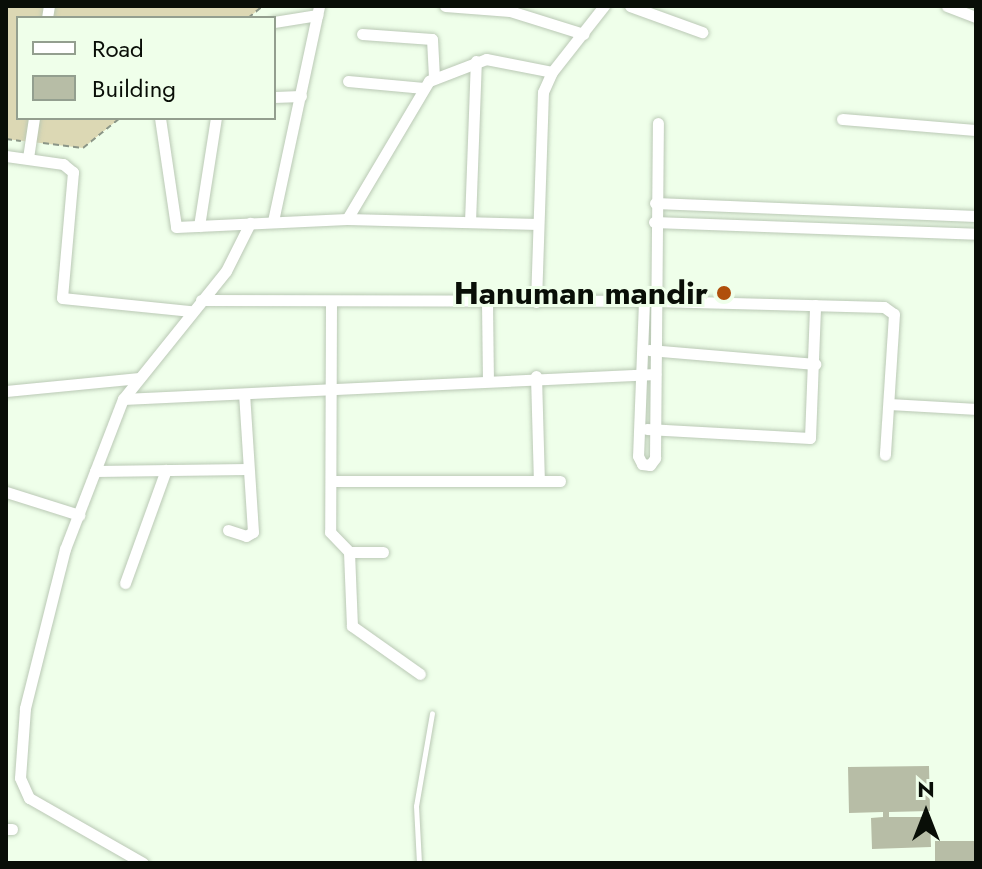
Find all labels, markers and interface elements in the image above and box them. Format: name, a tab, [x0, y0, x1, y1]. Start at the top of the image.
legend	[16, 16, 276, 120]
text: Road	[92, 31, 144, 66]
text: Building	[92, 71, 176, 106]
place label: Hanuman mandir	[454, 274, 708, 312]
marker: Hanuman mandir	[715, 284, 733, 302]
north arrow	[886, 773, 966, 853]
text: N	[917, 773, 935, 805]

